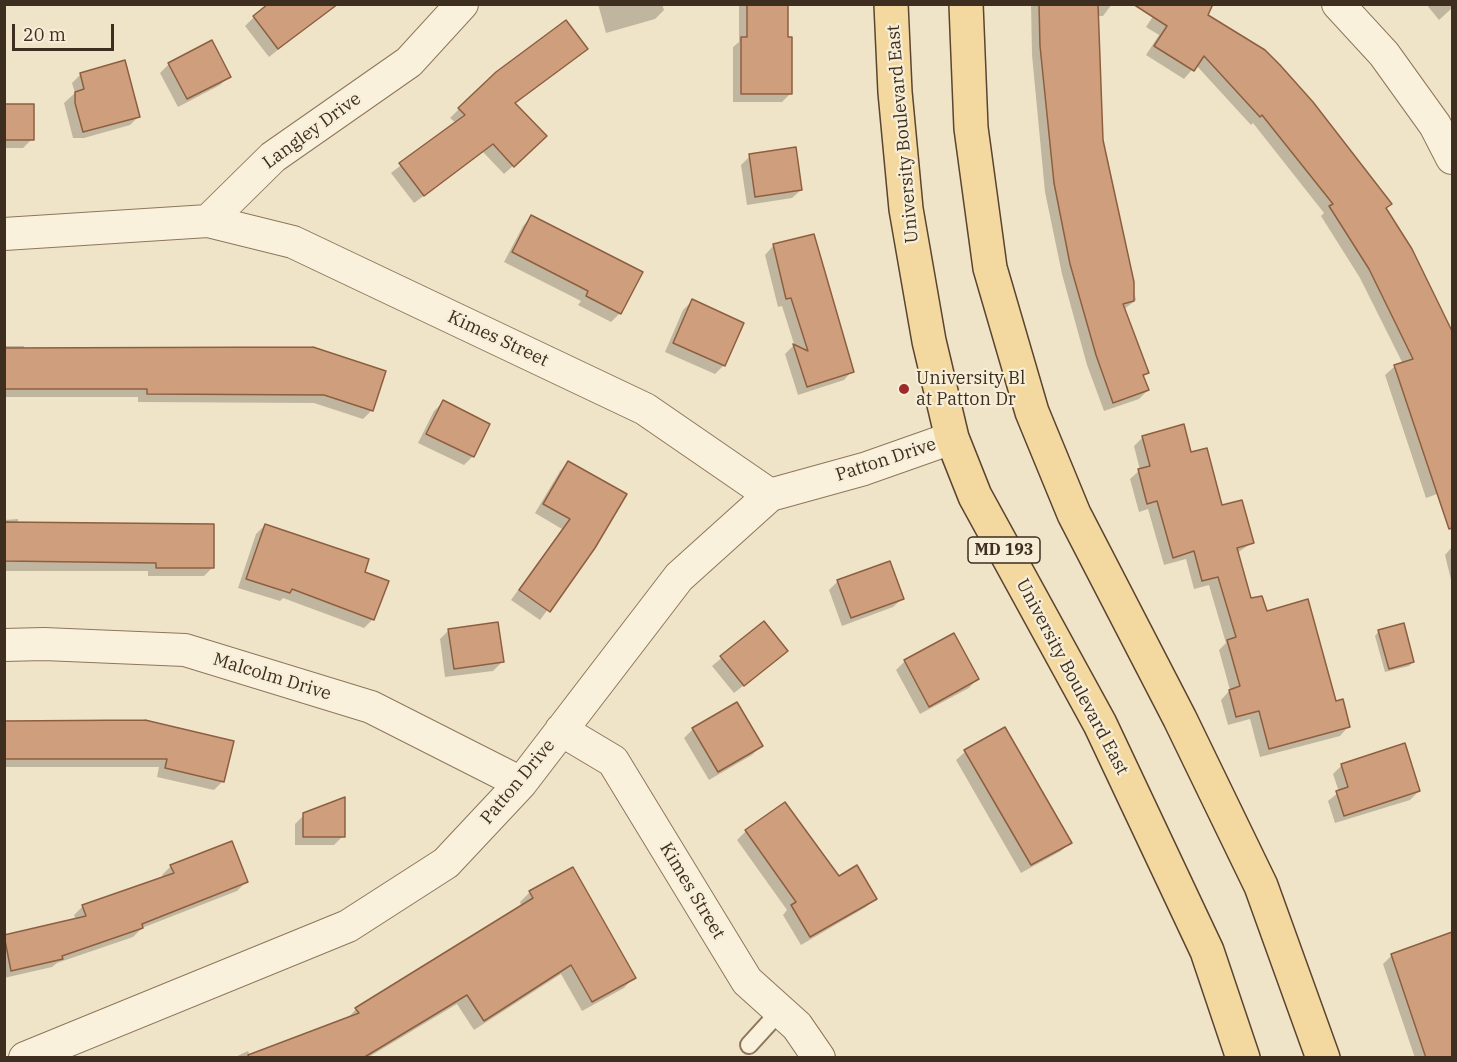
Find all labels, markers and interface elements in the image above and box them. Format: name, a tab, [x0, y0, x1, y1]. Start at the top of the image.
scale bar	[15, 12, 117, 50]
text: 20 m	[23, 23, 66, 46]
street label: University Boulevard East	[883, 24, 923, 244]
street label: Langley Drive	[259, 88, 365, 174]
street label: Kimes Street	[444, 306, 552, 372]
place label: University Bl at Patton Dr	[916, 368, 1026, 410]
marker: University Bl at Patton Dr	[897, 382, 911, 396]
street label: Patton Drive	[833, 434, 939, 486]
road number: MD 193	[968, 537, 1040, 563]
street label: University Boulevard East	[1011, 575, 1133, 779]
street label: Malcolm Drive	[210, 649, 334, 705]
street label: Patton Drive	[476, 735, 560, 829]
street label: Kimes Street	[655, 839, 729, 943]

